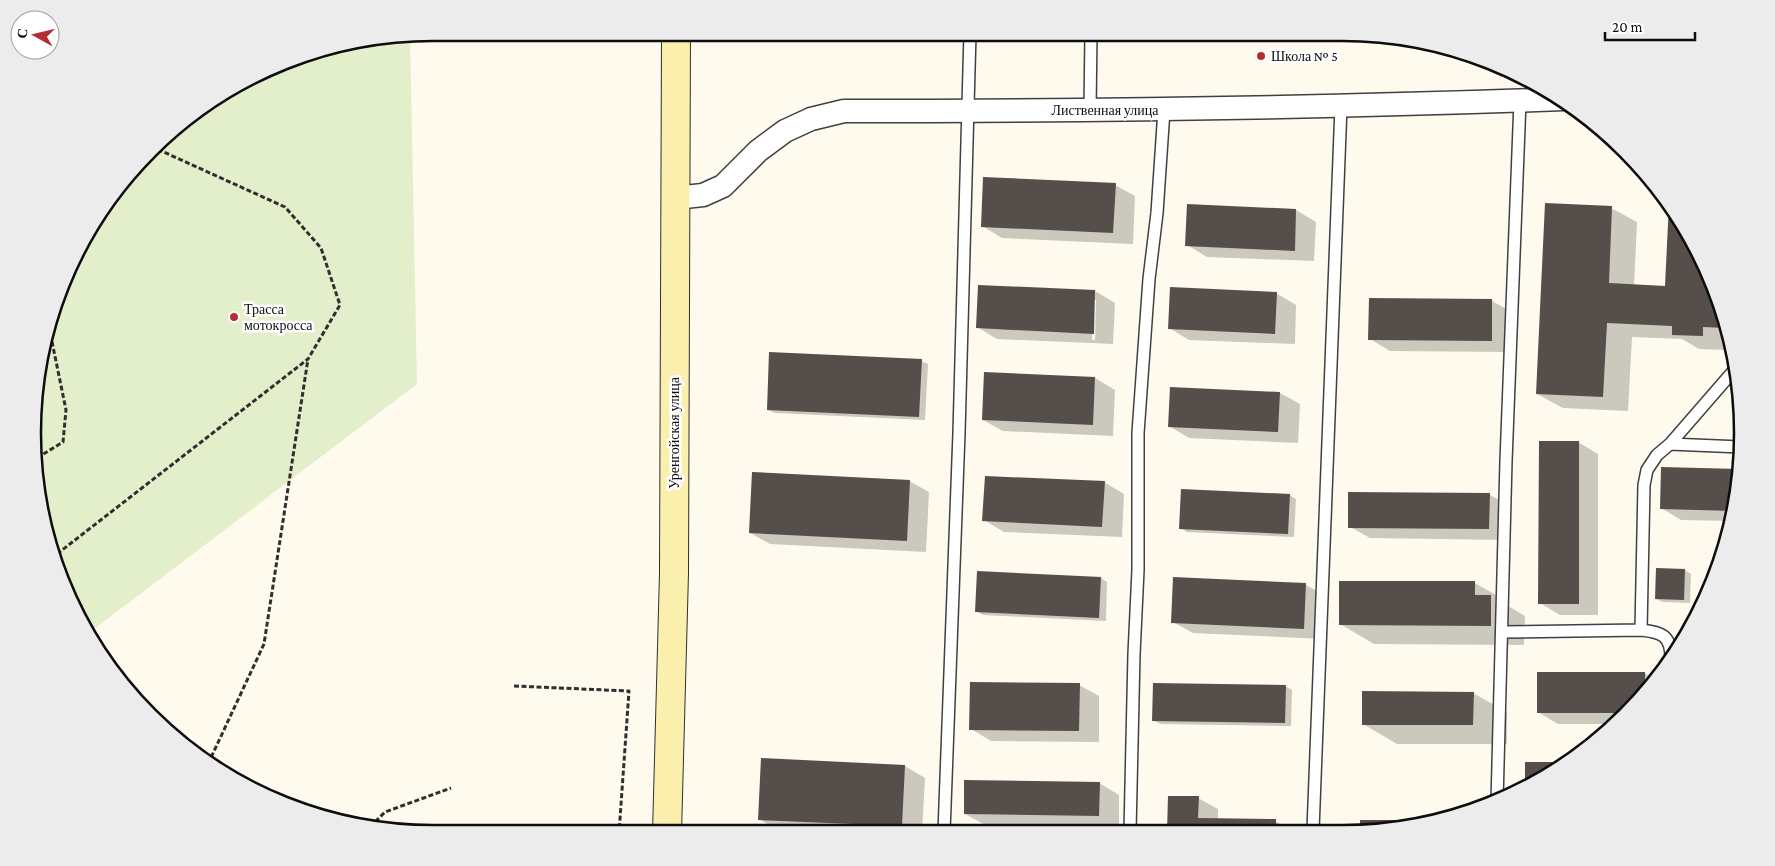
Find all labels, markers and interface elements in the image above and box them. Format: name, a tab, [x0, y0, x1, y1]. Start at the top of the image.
north arrow	[10, 10, 60, 60]
scale bar	[1605, 10, 1695, 42]
text: 20 m	[1612, 19, 1643, 35]
text: С	[13, 27, 31, 39]
place label: Школа № 5	[1271, 48, 1338, 64]
marker: Школа № 5	[1255, 50, 1267, 62]
street label: Лиственная улица	[1052, 102, 1159, 118]
place label: Трасса мотокросса	[244, 301, 313, 333]
marker: Трасса мотокросса	[228, 311, 240, 323]
street label: Уренгойская улица	[666, 376, 682, 489]

